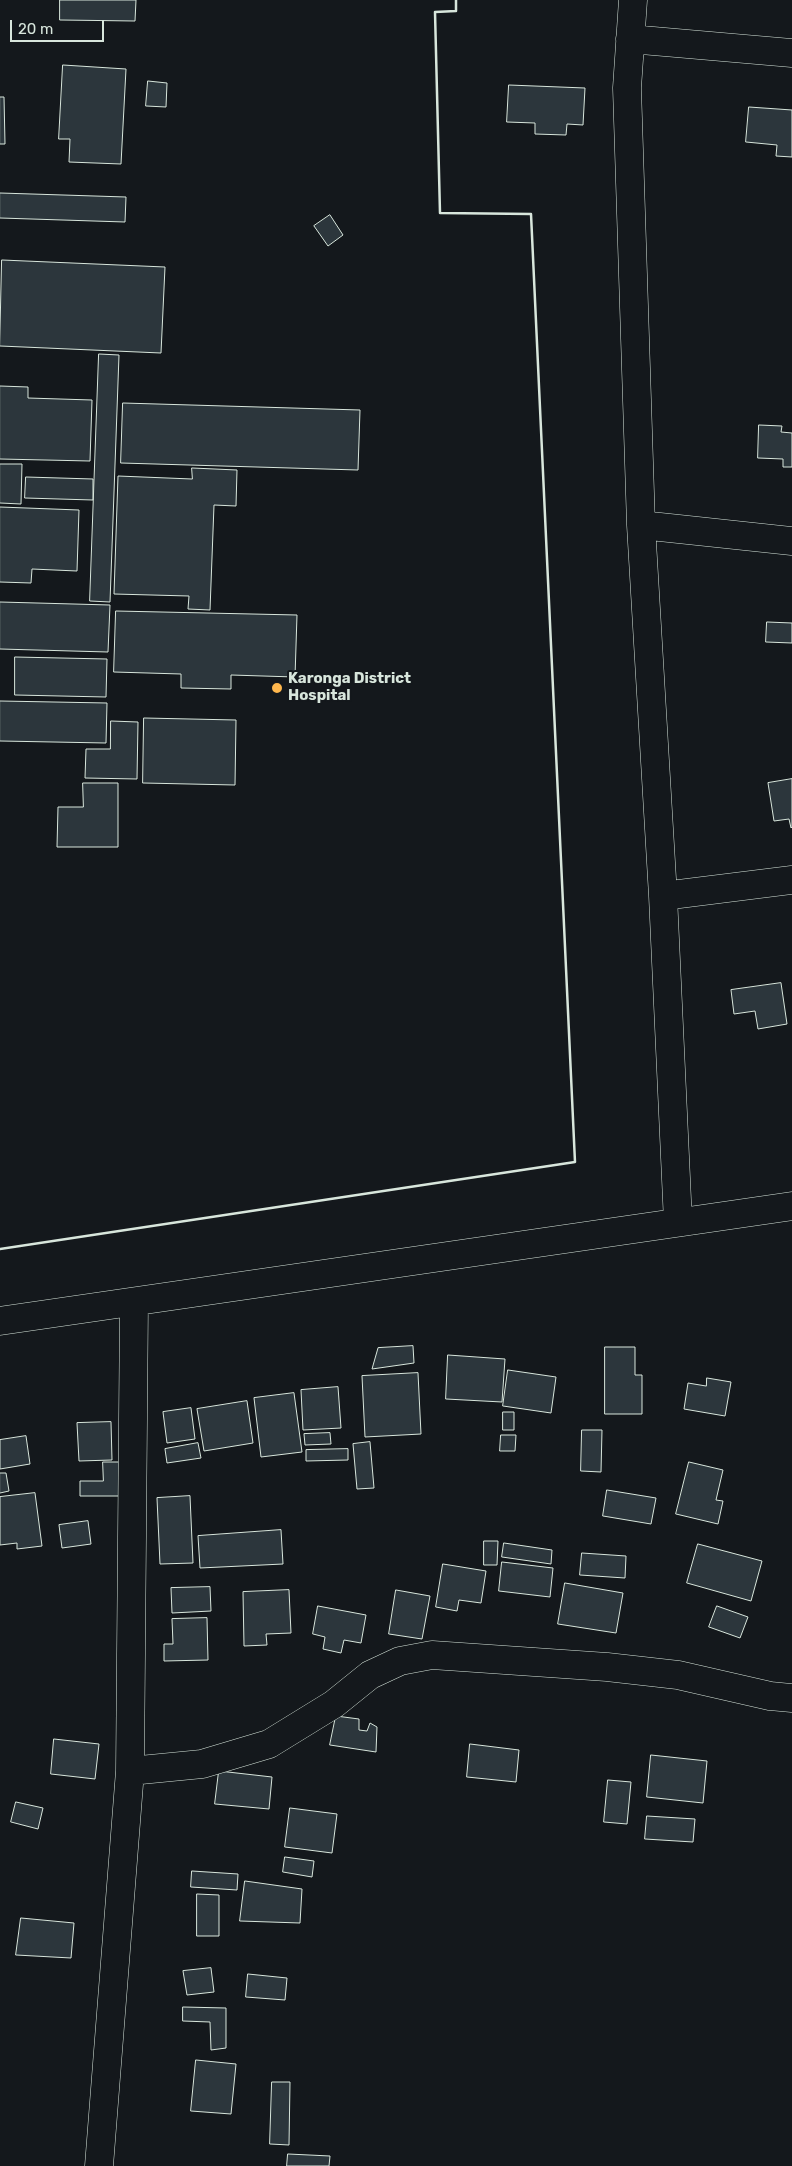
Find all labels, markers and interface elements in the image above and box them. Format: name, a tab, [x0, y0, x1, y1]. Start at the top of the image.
scale bar	[12, 10, 106, 42]
text: 20 m	[18, 20, 53, 38]
place label: Karonga District Hospital	[288, 670, 411, 705]
marker: Karonga District Hospital	[270, 681, 284, 695]

